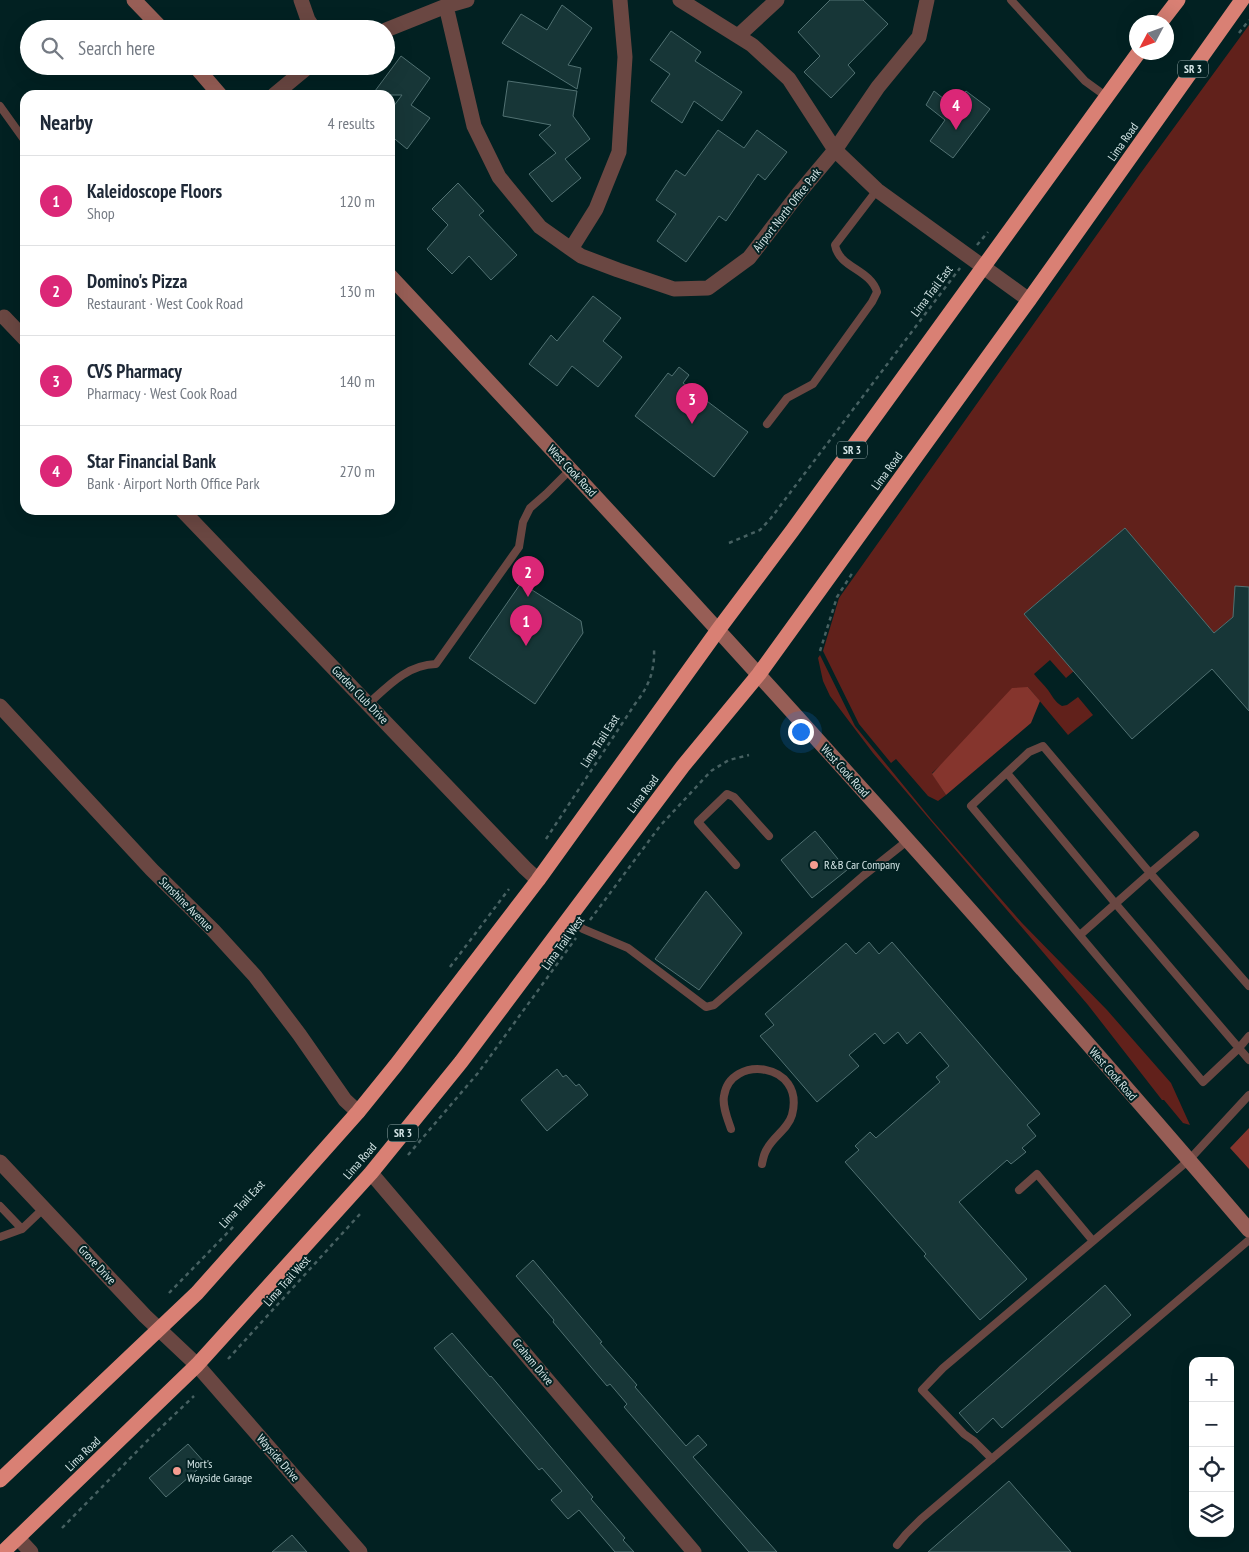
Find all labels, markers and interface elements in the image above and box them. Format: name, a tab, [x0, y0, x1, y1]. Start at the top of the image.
north arrow	[1129, 15, 1174, 60]
search box	[20, 20, 395, 75]
icon: search	[38, 34, 66, 62]
text: Search here	[78, 36, 155, 60]
road number: SR 3	[1178, 61, 1208, 78]
pin: 4	[940, 89, 972, 130]
text: Nearby	[40, 109, 93, 136]
text: 4 results	[328, 113, 375, 133]
street label: Lima Road	[1104, 120, 1141, 164]
street label: Airport North Office Park	[749, 165, 824, 255]
text: Kaleidoscope Floors	[87, 179, 222, 203]
text: 1	[52, 191, 60, 211]
text: 120 m	[340, 191, 375, 211]
text: Shop	[87, 203, 115, 223]
street label: Lima Trail East	[908, 262, 956, 319]
text: Domino's Pizza	[87, 269, 187, 293]
text: 2	[52, 281, 60, 301]
text: 130 m	[340, 281, 375, 301]
text: Restaurant · West Cook Road	[87, 293, 243, 313]
text: CVS Pharmacy	[87, 359, 182, 383]
text: 3	[52, 371, 60, 391]
text: 140 m	[340, 371, 375, 391]
text: Pharmacy · West Cook Road	[87, 383, 237, 403]
pin: 3	[676, 383, 708, 424]
street label: West Cook Road	[545, 442, 600, 500]
road number: SR 3	[837, 442, 867, 458]
text: Star Financial Bank	[87, 449, 216, 473]
street label: Lima Road	[868, 449, 905, 493]
text: 4	[52, 461, 60, 481]
text: 270 m	[340, 461, 375, 481]
text: Bank · Airport North Office Park	[87, 473, 260, 493]
pin: 2	[512, 556, 544, 597]
pin: 1	[510, 605, 542, 646]
street label: Garden Club Drive	[329, 662, 392, 727]
street label: Lima Trail East	[577, 711, 623, 770]
your location	[788, 719, 814, 745]
street label: West Cook Road	[818, 741, 873, 800]
street label: Lima Road	[624, 772, 662, 815]
place label: R&B Car Company	[824, 857, 900, 872]
marker: R&B Car Company	[808, 859, 820, 871]
street label: Sunshine Avenue	[156, 873, 217, 934]
street label: Lima Trail West	[538, 912, 587, 972]
street label: West Cook Road	[1086, 1044, 1140, 1103]
road number: SR 3	[388, 1124, 418, 1142]
street label: Lima Road	[340, 1139, 379, 1182]
street label: Lima Trail East	[216, 1176, 268, 1231]
street label: Grove Drive	[75, 1242, 119, 1287]
street label: Lima Trail West	[260, 1252, 314, 1309]
street label: Graham Drive	[510, 1335, 557, 1388]
map controls	[1189, 1357, 1234, 1537]
button: +	[1189, 1357, 1234, 1402]
button: −	[1189, 1402, 1234, 1447]
street label: Wayside Drive	[254, 1431, 303, 1485]
street label: Lima Road	[62, 1433, 103, 1474]
button: locate	[1189, 1447, 1234, 1492]
place label: Mort's Wayside Garage	[187, 1456, 252, 1485]
marker: Mort's Wayside Garage	[171, 1465, 183, 1477]
button: layers	[1189, 1492, 1234, 1537]

